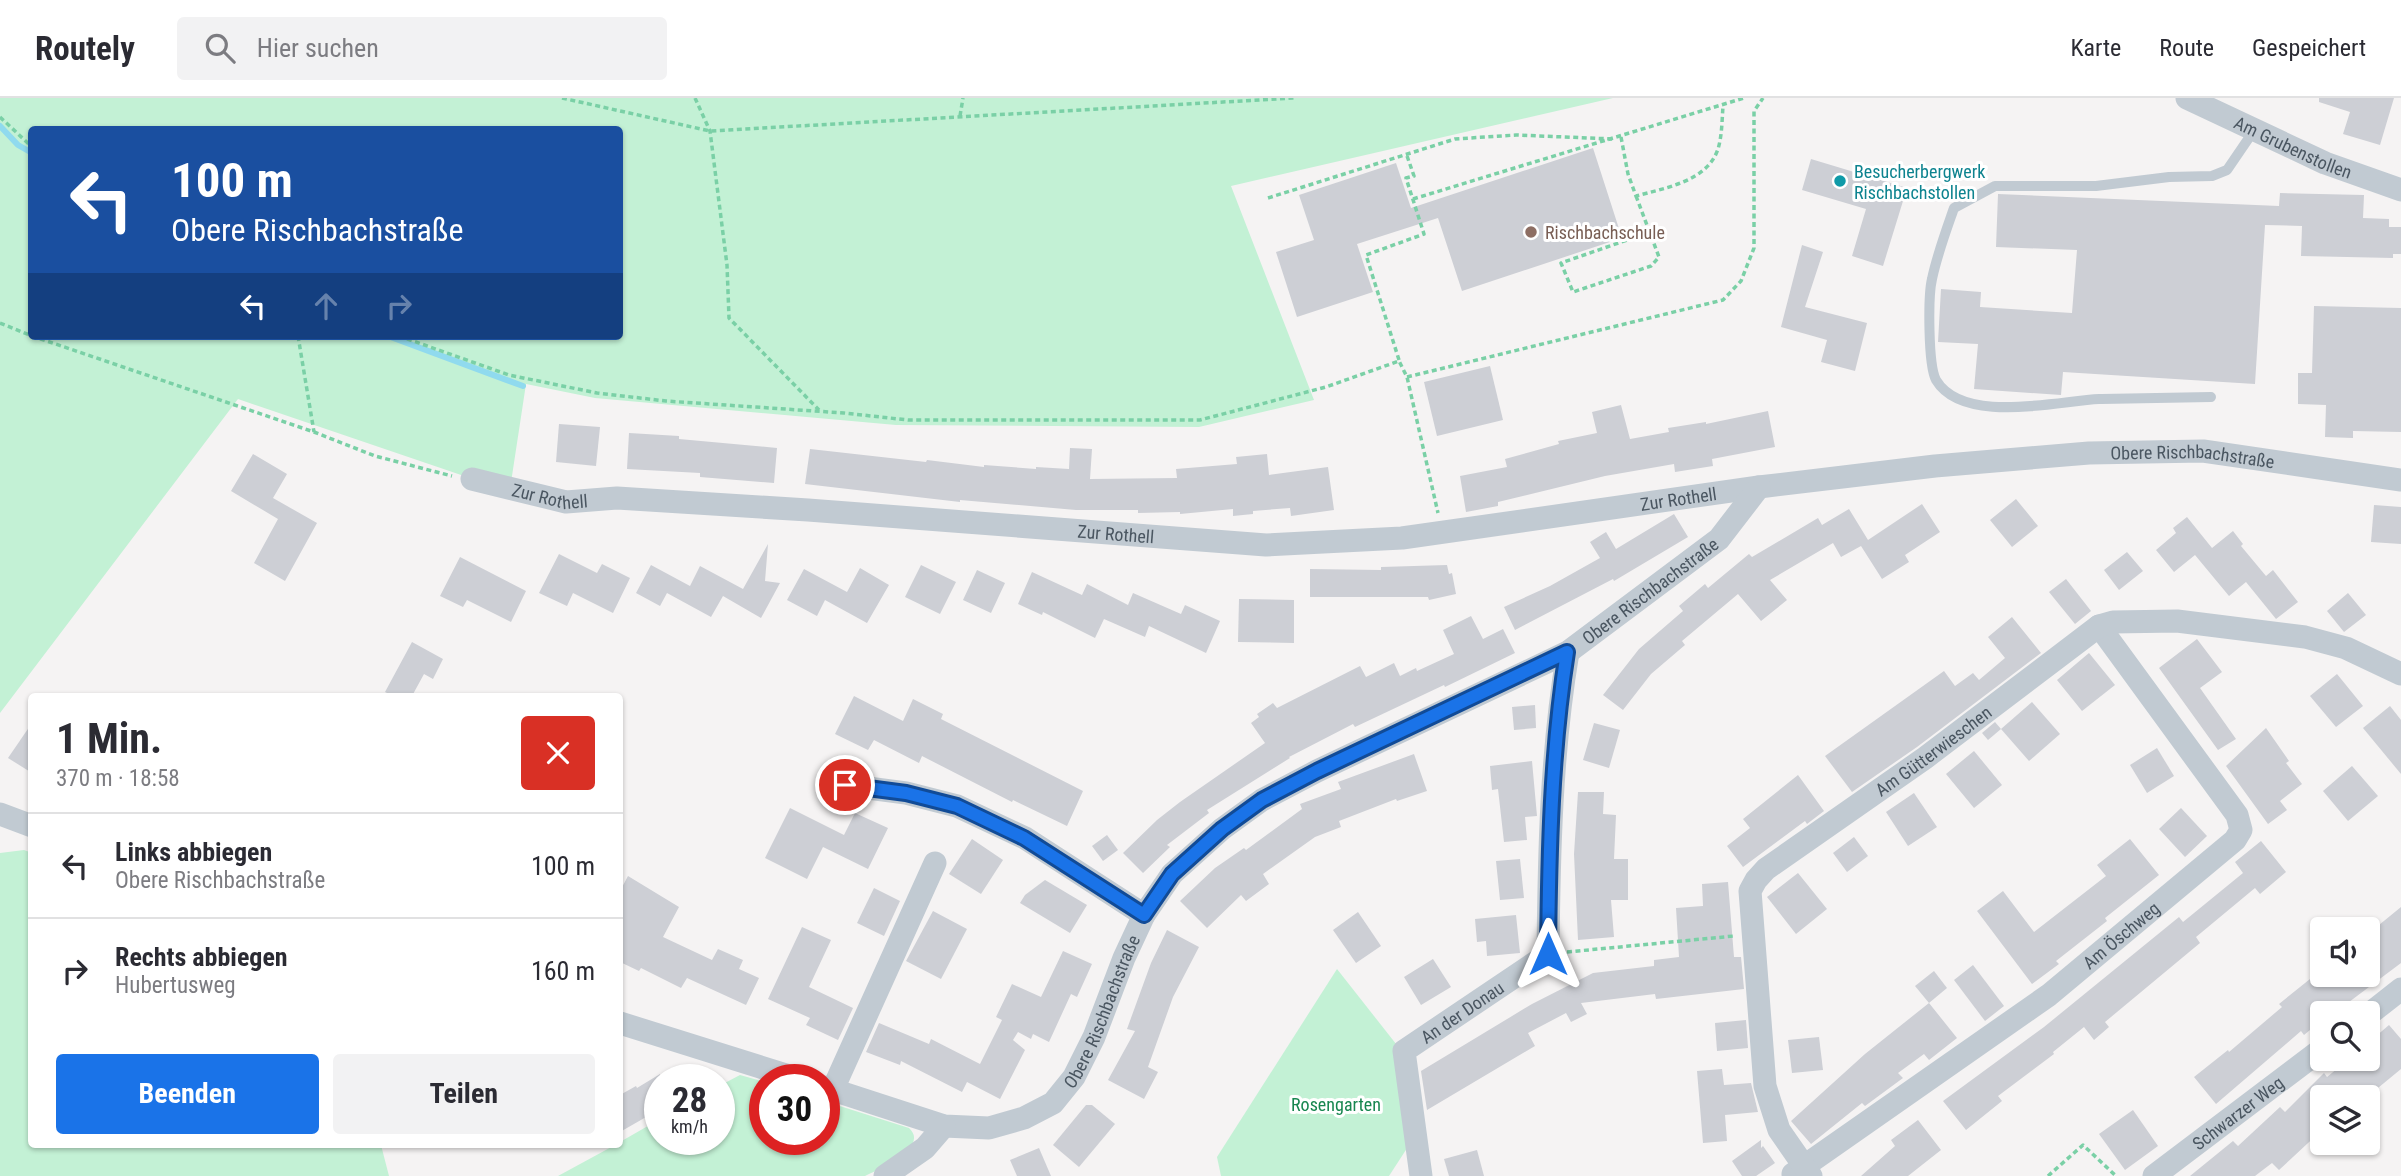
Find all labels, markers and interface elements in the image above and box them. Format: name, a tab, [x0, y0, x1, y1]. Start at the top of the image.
search box	[177, 17, 667, 80]
text: Routely	[35, 29, 135, 68]
icon: search	[201, 29, 239, 67]
text: Hier suchen	[257, 33, 379, 63]
text: Karte	[2071, 34, 2121, 62]
text: Route	[2159, 34, 2214, 62]
text: Gespeichert	[2252, 34, 2366, 62]
street label: Am Grubenstollen	[2231, 111, 2355, 182]
text: 100 m	[171, 152, 293, 209]
icon: left	[56, 154, 147, 245]
place label: Besucherbergwerk Rischbachstollen	[1854, 161, 1985, 203]
marker: Besucherbergwerk Rischbachstollen	[1832, 173, 1848, 189]
text: Obere Rischbachstraße	[171, 211, 464, 249]
place label: Rischbachschule	[1545, 222, 1665, 243]
marker: Rischbachschule	[1523, 224, 1539, 240]
icon: left	[234, 287, 272, 325]
icon: ahead	[307, 287, 345, 325]
icon: right	[380, 287, 418, 325]
street label: Obere Rischbachstraße	[2110, 440, 2276, 472]
street label: Zur Rothell	[510, 479, 588, 513]
street label: Zur Rothell	[1639, 483, 1718, 514]
street label: Zur Rothell	[1077, 520, 1155, 547]
street label: Obere Rischbachstraße	[1578, 533, 1722, 648]
street label: Am Gütterwieschen	[1871, 701, 1995, 800]
text: 1 Min.	[56, 714, 162, 763]
button: close	[521, 716, 595, 790]
pin	[815, 755, 875, 815]
text: 370 m · 18:58	[56, 765, 180, 792]
icon: arrive	[826, 766, 864, 804]
text: Links abbiegen	[115, 837, 272, 867]
icon: left	[56, 847, 94, 885]
text: 100 m	[531, 851, 595, 881]
text: Obere Rischbachstraße	[115, 867, 325, 894]
street label: Am Öschweg	[2078, 897, 2163, 973]
position arrow	[1511, 917, 1585, 991]
map controls	[2310, 917, 2380, 1155]
button: sound	[2310, 917, 2380, 987]
street label: Obere Rischbachstraße	[1059, 931, 1144, 1092]
text: Rechts abbiegen	[115, 942, 288, 972]
icon: right	[56, 952, 94, 990]
text: 160 m	[531, 956, 595, 986]
text: Hubertusweg	[115, 972, 236, 999]
street label: An der Donau	[1416, 977, 1507, 1047]
button: search	[2310, 1001, 2380, 1071]
button: Beenden	[56, 1054, 319, 1134]
button: Teilen	[333, 1054, 595, 1134]
speed limit sign: 30	[749, 1064, 840, 1155]
street label: Schwarzer Weg	[2188, 1072, 2287, 1154]
text: 28	[672, 1080, 707, 1121]
button: layers	[2310, 1085, 2380, 1155]
park label: Rosengarten	[1291, 1094, 1381, 1115]
text: km/h	[671, 1116, 708, 1137]

